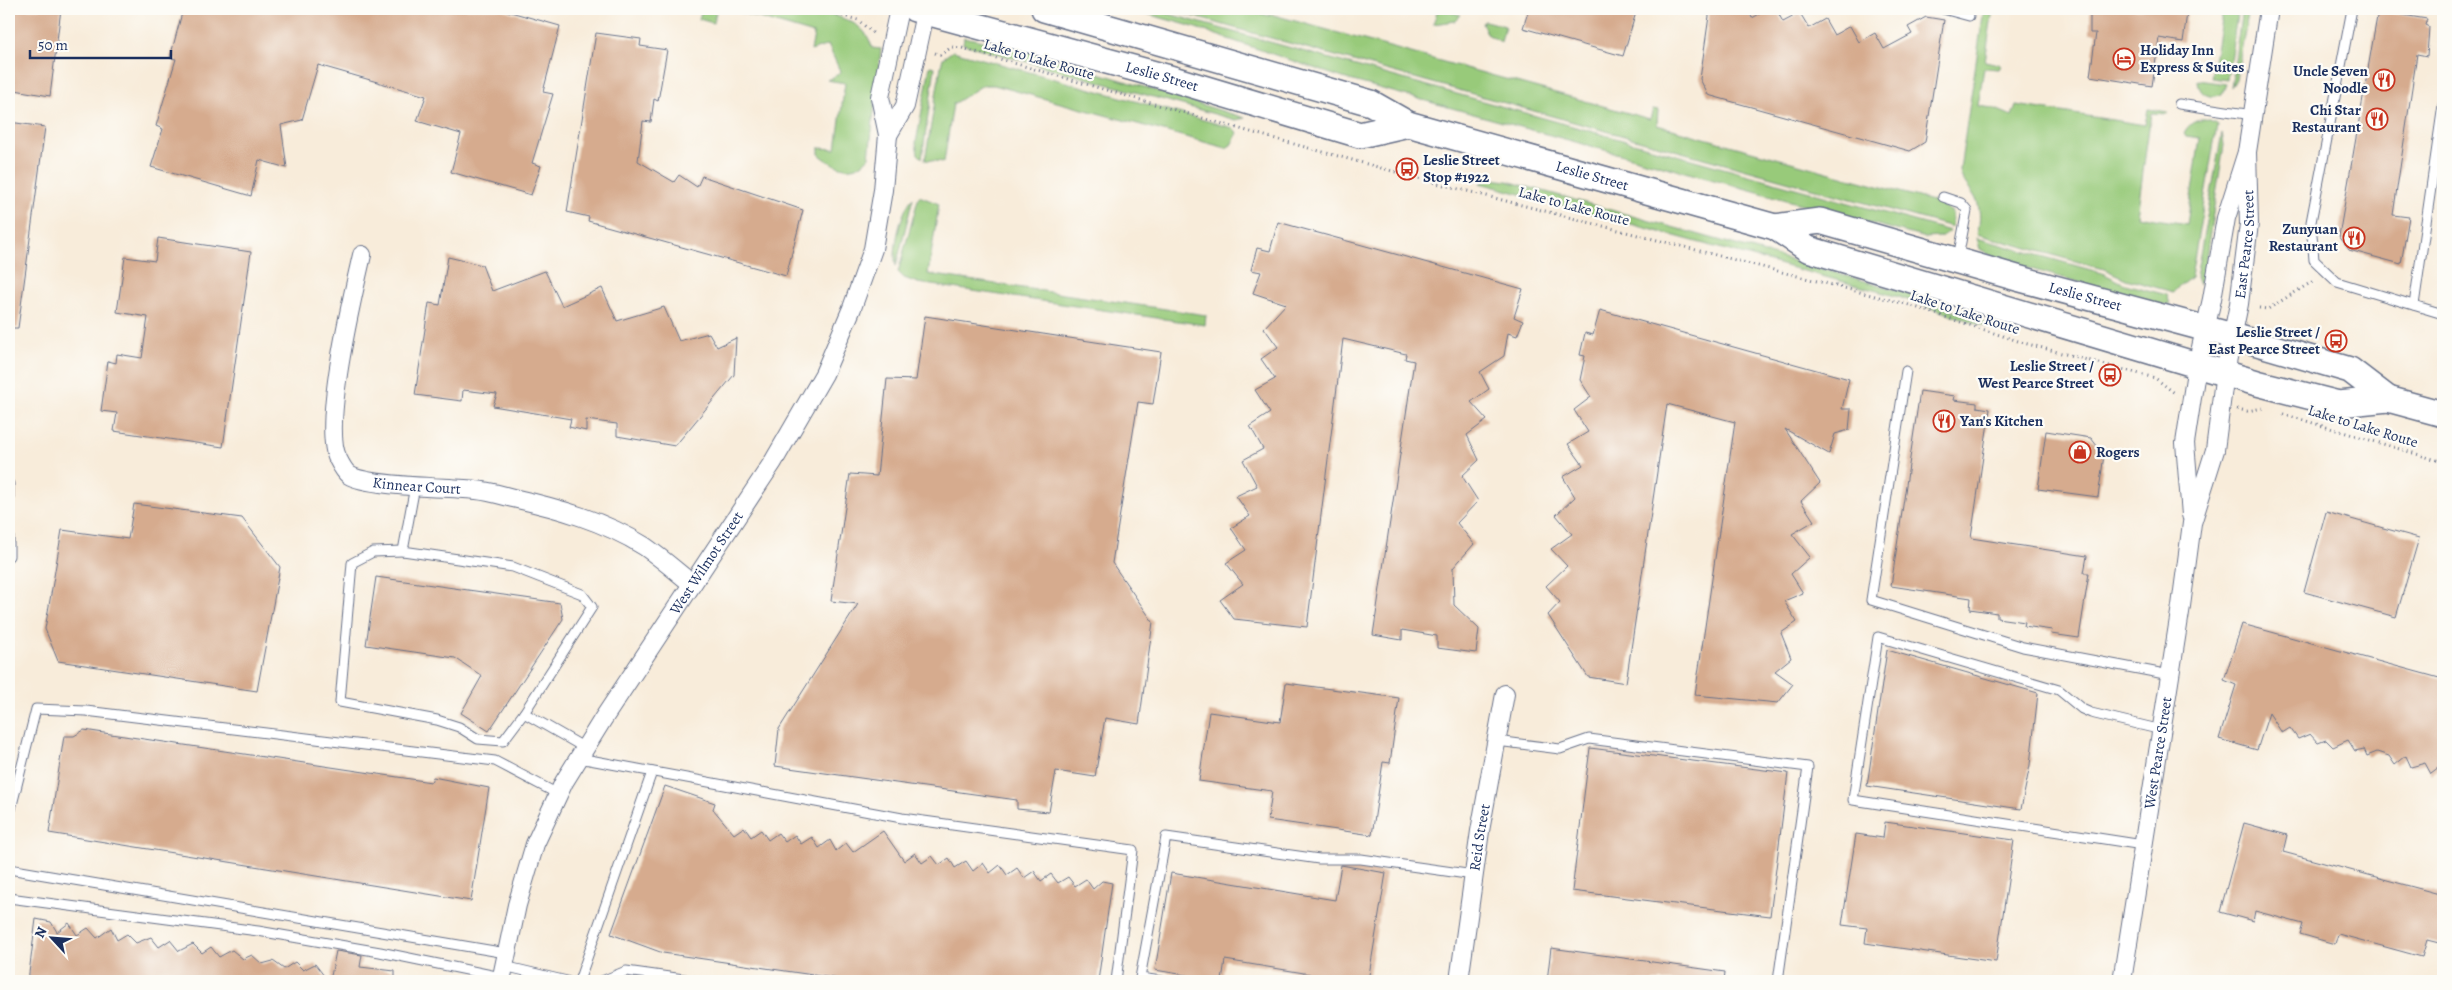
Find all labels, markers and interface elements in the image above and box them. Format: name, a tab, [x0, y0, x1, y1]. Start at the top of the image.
scale bar	[30, 28, 171, 60]
street label: Lake to Lake Route	[981, 34, 1097, 84]
text: 50 m	[38, 35, 68, 55]
place label: Holiday Inn Express & Suites	[2140, 40, 2244, 77]
hotel icon: Holiday Inn Express & Suites	[2112, 47, 2136, 71]
street label: Leslie Street	[1123, 56, 1201, 96]
place label: Uncle Seven Noodle	[2293, 61, 2369, 98]
restaurant icon: Uncle Seven Noodle	[2372, 68, 2396, 92]
place label: Chi Star Restaurant	[2292, 100, 2361, 137]
restaurant icon: Chi Star Restaurant	[2365, 107, 2389, 131]
place label: Leslie Street Stop #1922	[1423, 150, 1500, 187]
street label: Leslie Street	[1553, 156, 1631, 195]
bus stop icon: Leslie Street Stop #1922	[1395, 157, 1419, 181]
street label: Lake to Lake Route	[1516, 182, 1632, 231]
street label: East Pearce Street	[2230, 190, 2259, 300]
place label: Zunyuan Restaurant	[2269, 219, 2339, 256]
restaurant icon: Zunyuan Restaurant	[2342, 226, 2366, 250]
street label: Leslie Street	[2046, 277, 2124, 316]
street label: Lake to Lake Route	[1908, 285, 2023, 339]
place label: Leslie Street / East Pearce Street	[2208, 322, 2320, 359]
bus stop icon: Leslie Street / East Pearce Street	[2324, 329, 2348, 353]
place label: Leslie Street / West Pearce Street	[1977, 356, 2094, 393]
bus stop icon: Leslie Street / West Pearce Street	[2098, 363, 2122, 387]
street label: Lake to Lake Route	[2305, 400, 2421, 452]
restaurant icon: Yan's Kitchen	[1932, 409, 1956, 433]
place label: Yan's Kitchen	[1959, 411, 2044, 431]
shop icon: Rogers	[2068, 440, 2092, 464]
place label: Rogers	[2096, 442, 2140, 462]
street label: Kinnear Court	[371, 472, 461, 499]
street label: West Wilmot Street	[664, 507, 748, 619]
street label: West Pearce Street	[2139, 695, 2177, 811]
street label: Reid Street	[1465, 802, 1495, 872]
north arrow	[28, 912, 78, 962]
text: N	[30, 924, 52, 941]

